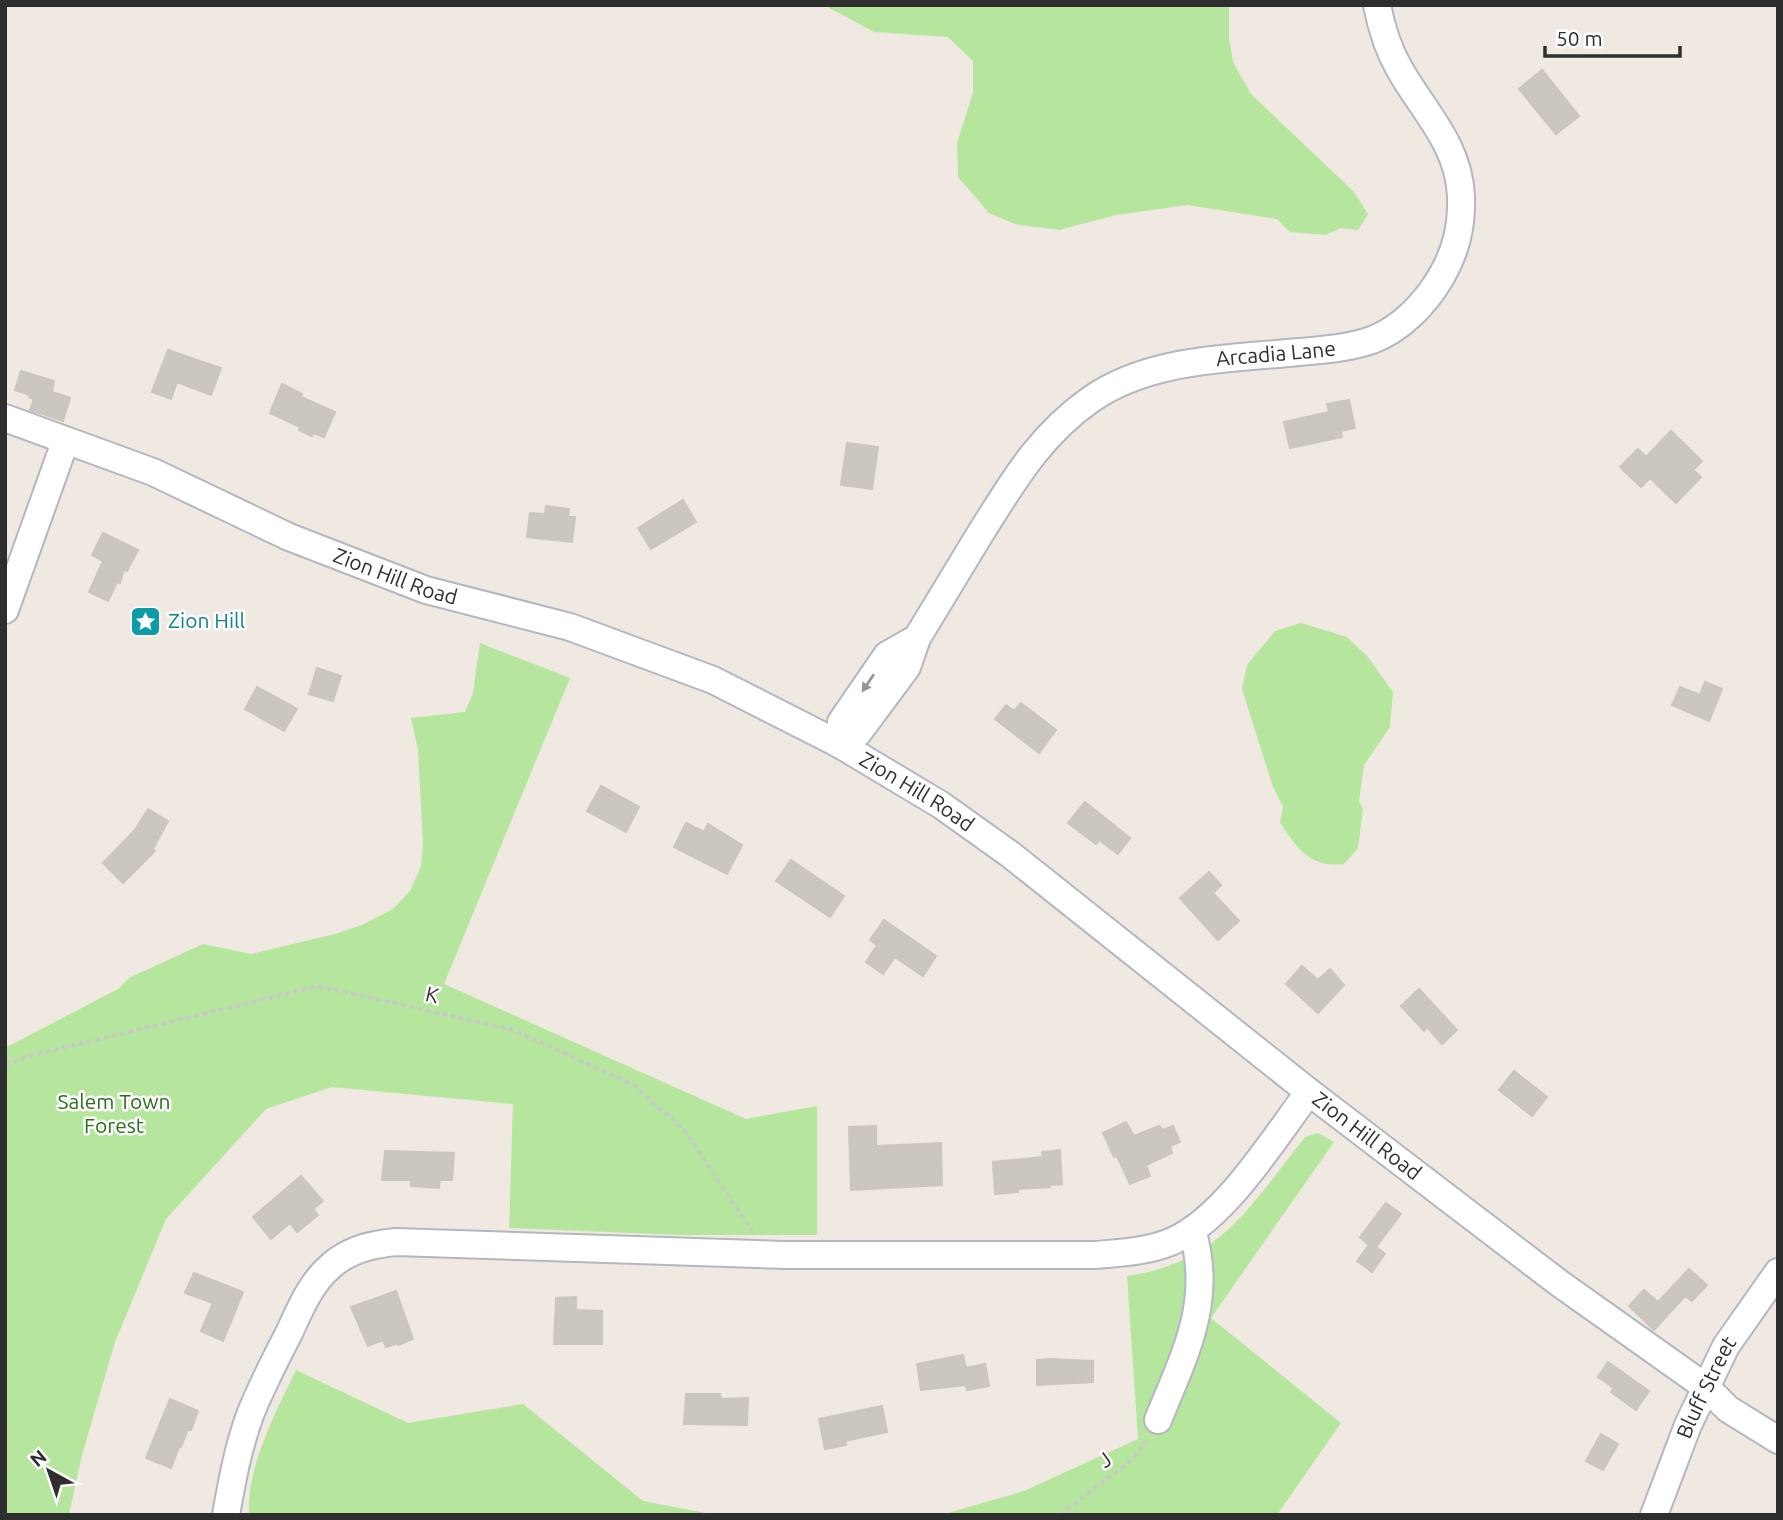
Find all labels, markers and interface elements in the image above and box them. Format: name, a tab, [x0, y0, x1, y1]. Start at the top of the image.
scale bar	[1545, 14, 1680, 58]
text: 50 m	[1556, 26, 1603, 50]
street label: Arcadia Lane	[1215, 335, 1337, 370]
street label: Zion Hill Road	[330, 542, 460, 609]
place icon: Zion Hill	[128, 604, 162, 638]
place label: Zion Hill	[168, 608, 245, 632]
one-way arrow	[861, 674, 875, 692]
street label: Zion Hill Road	[856, 746, 979, 836]
street label: K	[423, 981, 441, 1007]
street label: Zion Hill Road	[1308, 1086, 1426, 1184]
park label: Salem Town Forest	[57, 1089, 171, 1137]
street label: Bluff Street	[1671, 1331, 1740, 1441]
north arrow	[14, 1436, 84, 1506]
text: N	[26, 1445, 51, 1471]
street label: J	[1093, 1446, 1116, 1472]

